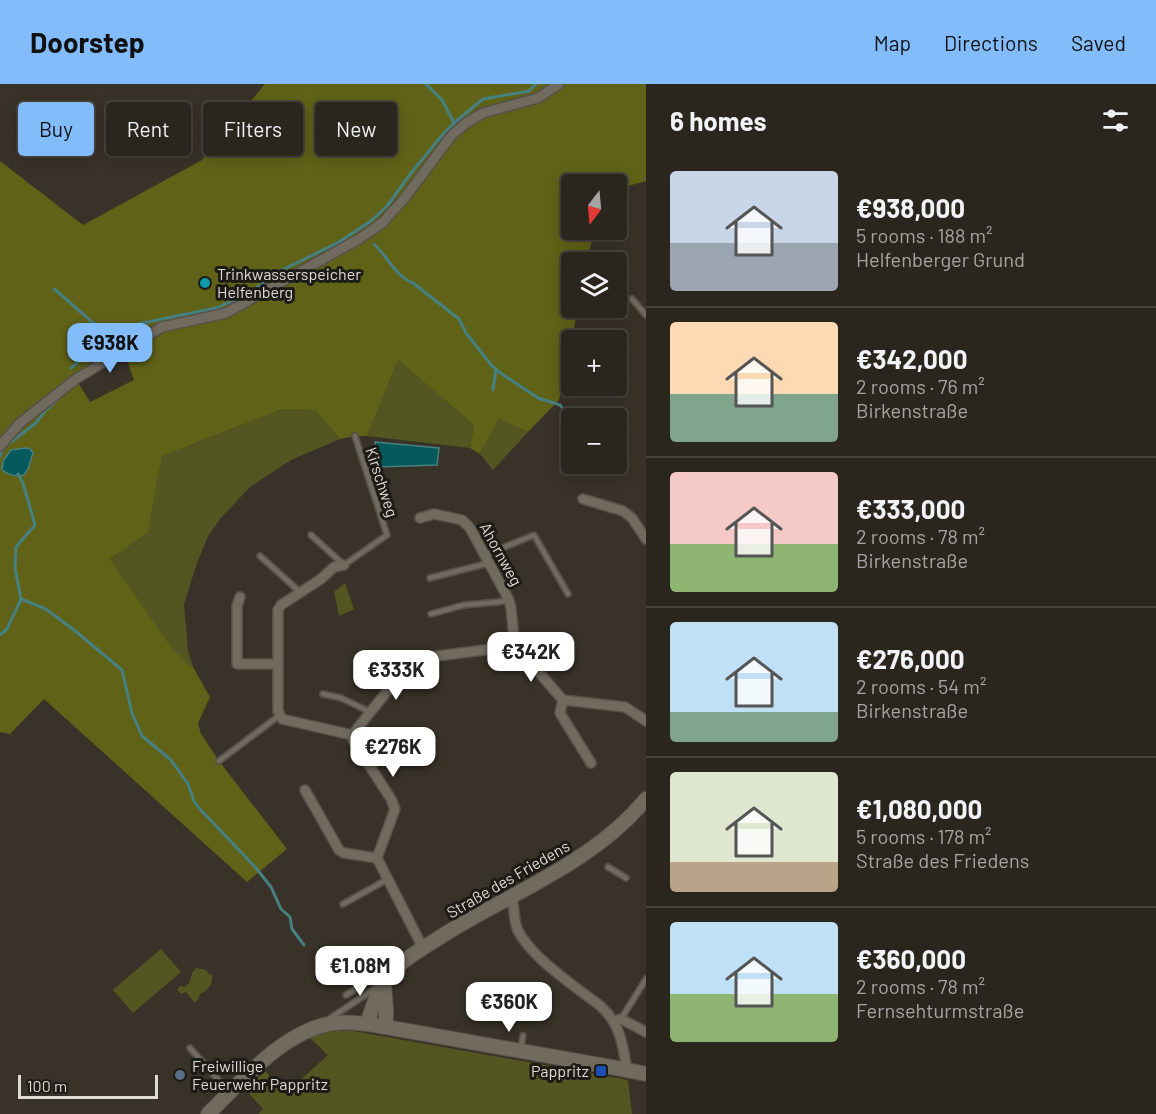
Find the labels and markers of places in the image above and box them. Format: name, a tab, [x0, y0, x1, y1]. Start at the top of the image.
place label: Trinkwasserspeicher Helfenberg	[217, 264, 361, 301]
marker: Trinkwasserspeicher Helfenberg	[198, 276, 212, 290]
pin: €938K	[68, 323, 152, 374]
pin: €342K	[489, 632, 573, 683]
pin: €333K	[354, 650, 438, 701]
pin: €276K	[351, 727, 435, 778]
pin: €1.08M	[311, 946, 409, 997]
pin: €360K	[467, 982, 551, 1033]
place label: Freiwillige Feuerwehr Pappritz	[192, 1056, 328, 1093]
place label: Pappritz	[531, 1061, 589, 1080]
marker: Pappritz	[594, 1064, 608, 1078]
marker: Freiwillige Feuerwehr Pappritz	[173, 1068, 187, 1082]

